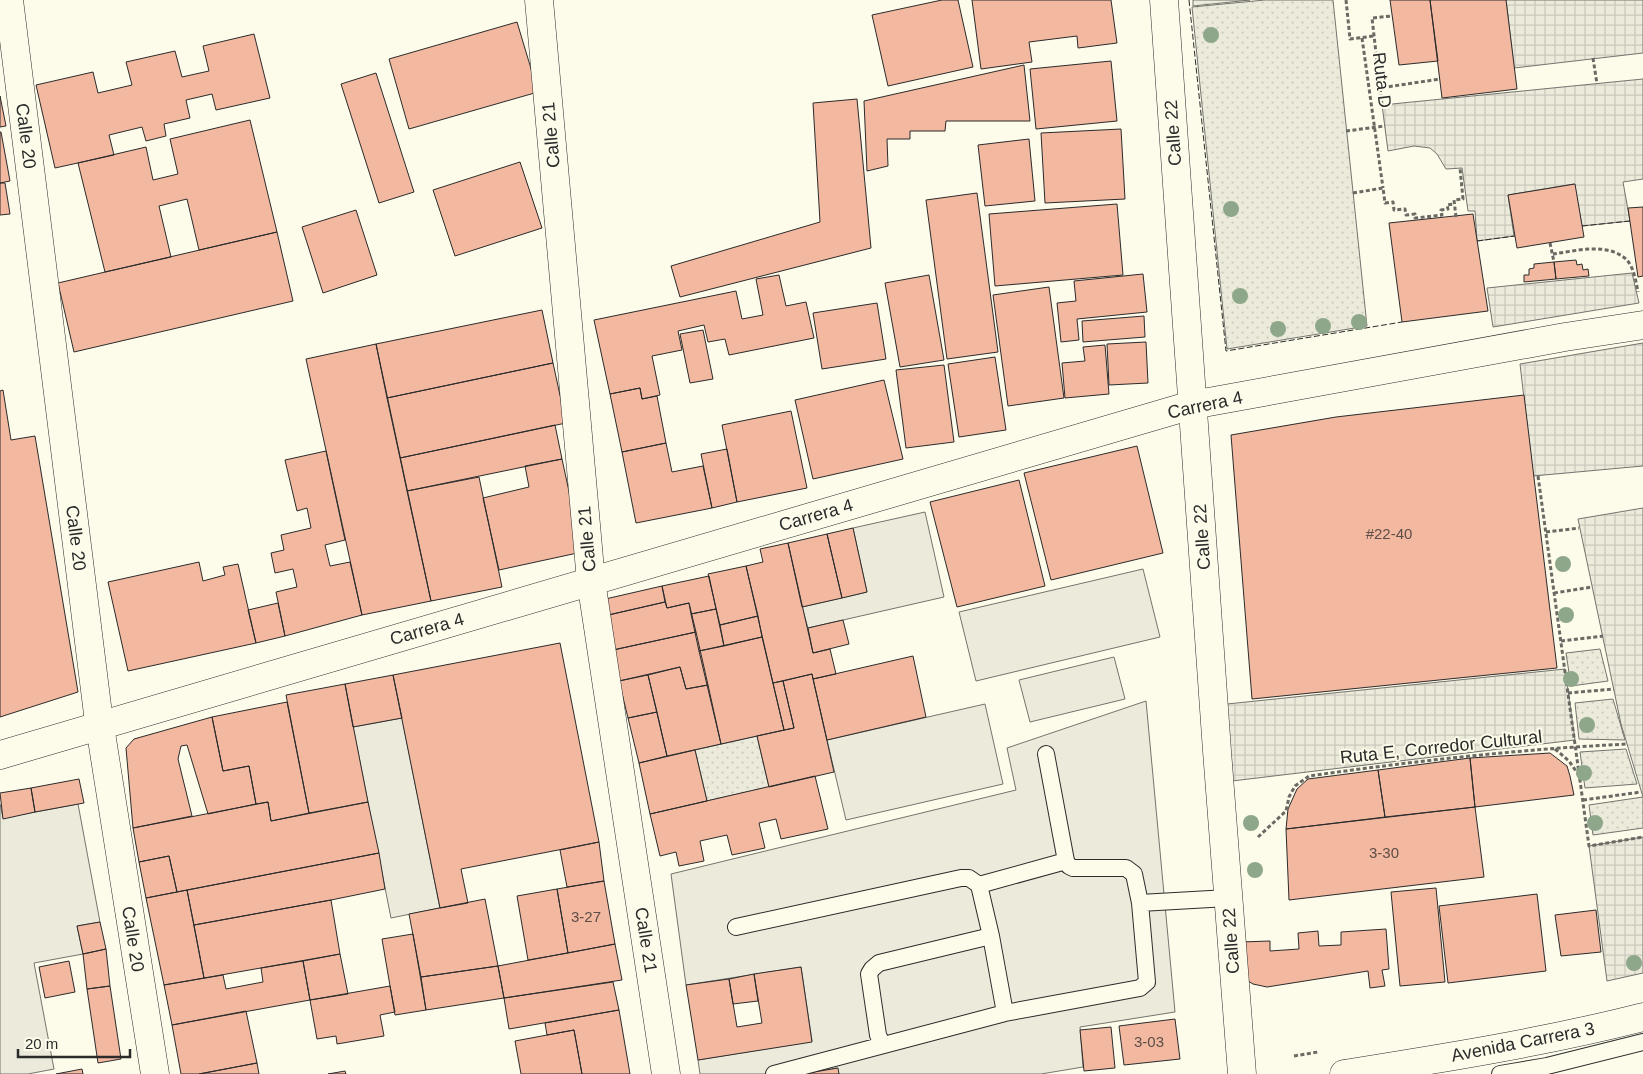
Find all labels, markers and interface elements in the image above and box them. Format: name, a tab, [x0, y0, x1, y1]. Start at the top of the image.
street label: Ruta D	[1369, 51, 1395, 109]
street label: Calle 22	[1161, 99, 1185, 167]
street label: Calle 21	[538, 101, 564, 169]
street label: Calle 20	[12, 102, 40, 170]
street label: Carrera 4	[1166, 387, 1244, 423]
street label: Carrera 4	[777, 495, 855, 535]
street label: Calle 22	[1190, 503, 1214, 571]
street label: Calle 20	[62, 504, 90, 572]
street label: Calle 21	[574, 505, 600, 573]
house number: #22-40	[1366, 525, 1412, 542]
street label: Carrera 4	[388, 609, 466, 649]
street label: Ruta E, Corredor Cultural	[1339, 726, 1543, 768]
house number: 3-30	[1369, 844, 1399, 861]
street label: Calle 20	[118, 905, 148, 973]
street label: Calle 21	[631, 906, 661, 974]
street label: Calle 22	[1219, 907, 1243, 975]
house number: 3-27	[571, 908, 601, 925]
street label: Avenida Carrera 3	[1450, 1018, 1596, 1066]
scale bar	[18, 1026, 130, 1058]
house number: 3-03	[1134, 1033, 1164, 1050]
text: 20 m	[25, 1035, 58, 1052]

